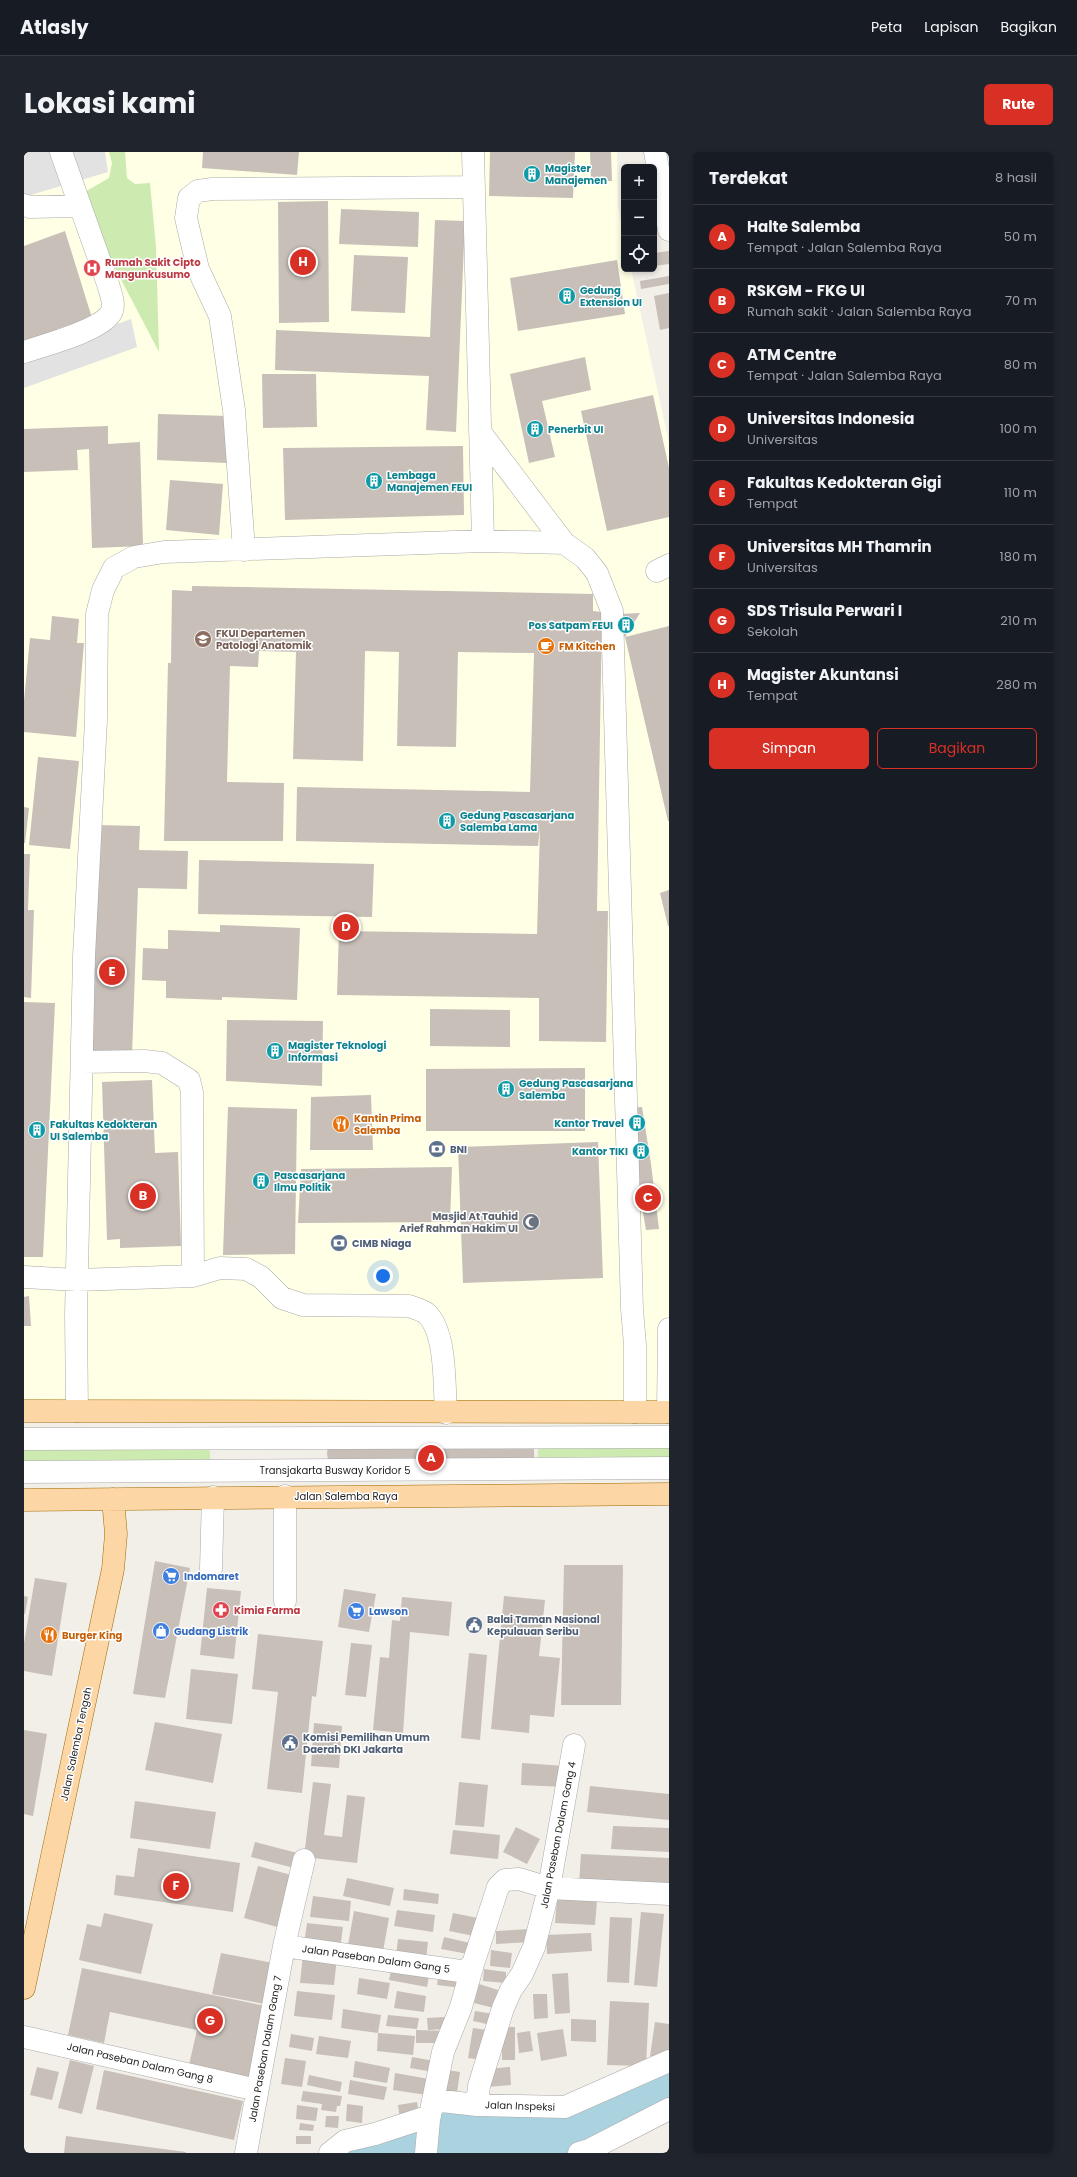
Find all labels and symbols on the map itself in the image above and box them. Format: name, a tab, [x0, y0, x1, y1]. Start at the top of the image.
place label: Magister Manajemen	[545, 161, 607, 188]
building icon: Magister Manajemen	[522, 164, 542, 184]
pin: H	[290, 247, 316, 277]
place label: Rumah Sakit Cipto Mangunkusumo	[105, 255, 201, 282]
hospital icon: Rumah Sakit Cipto Mangunkusumo	[82, 258, 102, 278]
place label: Gedung Extension UI	[580, 283, 642, 310]
building icon: Gedung Extension UI	[557, 286, 577, 306]
building icon: Penerbit UI	[525, 419, 545, 439]
place label: Penerbit UI	[548, 422, 604, 437]
place label: Lembaga Manajemen FEUI	[387, 468, 472, 495]
building icon: Lembaga Manajemen FEUI	[364, 471, 384, 491]
building icon: Pos Satpam FEUI	[616, 615, 636, 635]
place label: Pos Satpam FEUI	[529, 618, 613, 633]
place label: FKUI Departemen Patologi Anatomik	[216, 626, 313, 653]
school or university icon: FKUI Departemen Patologi Anatomik	[193, 629, 213, 649]
cafe icon: FM Kitchen	[536, 636, 556, 656]
place label: FM Kitchen	[559, 639, 616, 654]
place label: Gedung Pascasarjana Salemba Lama	[460, 808, 575, 835]
building icon: Gedung Pascasarjana Salemba Lama	[437, 811, 457, 831]
pin: D	[333, 912, 359, 942]
pin: E	[99, 957, 125, 987]
place label: Magister Teknologi Informasi	[288, 1038, 386, 1065]
building icon: Magister Teknologi Informasi	[265, 1041, 285, 1061]
place label: Gedung Pascasarjana Salemba	[519, 1076, 634, 1103]
building icon: Gedung Pascasarjana Salemba	[496, 1079, 516, 1099]
place label: Kantin Prima Salemba	[354, 1111, 421, 1138]
building icon: Kantor Travel	[627, 1113, 647, 1133]
restaurant icon: Kantin Prima Salemba	[331, 1114, 351, 1134]
place label: Kantor Travel	[554, 1116, 624, 1131]
place label: Fakultas Kedokteran UI Salemba	[50, 1117, 157, 1144]
building icon: Fakultas Kedokteran UI Salemba	[27, 1120, 47, 1140]
bank icon: BNI	[427, 1139, 447, 1159]
building icon: Kantor TIKI	[631, 1141, 651, 1161]
place label: BNI	[450, 1142, 467, 1157]
place label: Kantor TIKI	[572, 1144, 628, 1159]
place label: Pascasarjana Ilmu Politik	[274, 1168, 346, 1195]
building icon: Pascasarjana Ilmu Politik	[251, 1171, 271, 1191]
pin: B	[130, 1181, 156, 1211]
pin: C	[635, 1183, 661, 1213]
place label: Masjid At Tauhid Arief Rahman Hakim UI	[399, 1209, 518, 1236]
mosque icon: Masjid At Tauhid Arief Rahman Hakim UI	[521, 1212, 541, 1232]
bank icon: CIMB Niaga	[329, 1233, 349, 1253]
place label: CIMB Niaga	[352, 1236, 412, 1251]
your location	[373, 1266, 393, 1286]
pin: A	[418, 1443, 444, 1473]
street label: Transjakarta Busway Koridor 5	[260, 1463, 410, 1478]
street label: Jalan Salemba Raya	[294, 1489, 398, 1504]
supermarket icon: Indomaret	[161, 1566, 181, 1586]
place label: Indomaret	[184, 1569, 239, 1584]
pharmacy icon: Kimia Farma	[211, 1600, 231, 1620]
supermarket icon: Lawson	[346, 1601, 366, 1621]
place label: Kimia Farma	[234, 1603, 300, 1618]
place label: Lawson	[369, 1604, 408, 1619]
place label: Balai Taman Nasional Kepulauan Seribu	[487, 1612, 600, 1639]
public building icon: Balai Taman Nasional Kepulauan Seribu	[464, 1615, 484, 1635]
shop icon: Gudang Listrik	[151, 1621, 171, 1641]
place label: Gudang Listrik	[174, 1624, 249, 1639]
restaurant icon: Burger King	[39, 1625, 59, 1645]
place label: Burger King	[62, 1628, 123, 1643]
street label: Jalan Salemba Tengah	[57, 1686, 95, 1802]
place label: Komisi Pemilihan Umum Daerah DKI Jakarta	[303, 1730, 430, 1757]
public building icon: Komisi Pemilihan Umum Daerah DKI Jakarta	[280, 1733, 300, 1753]
street label: Jalan Paseban Dalam Gang 4	[536, 1760, 580, 1910]
pin: F	[163, 1871, 189, 1901]
street label: Jalan Paseban Dalam Gang 5	[301, 1941, 451, 1977]
street label: Jalan Paseban Dalam Gang 7	[245, 1974, 285, 2124]
pin: G	[197, 2006, 223, 2036]
street label: Jalan Paseban Dalam Gang 8	[65, 2039, 215, 2087]
street label: Jalan Inspeksi	[485, 2097, 555, 2115]

